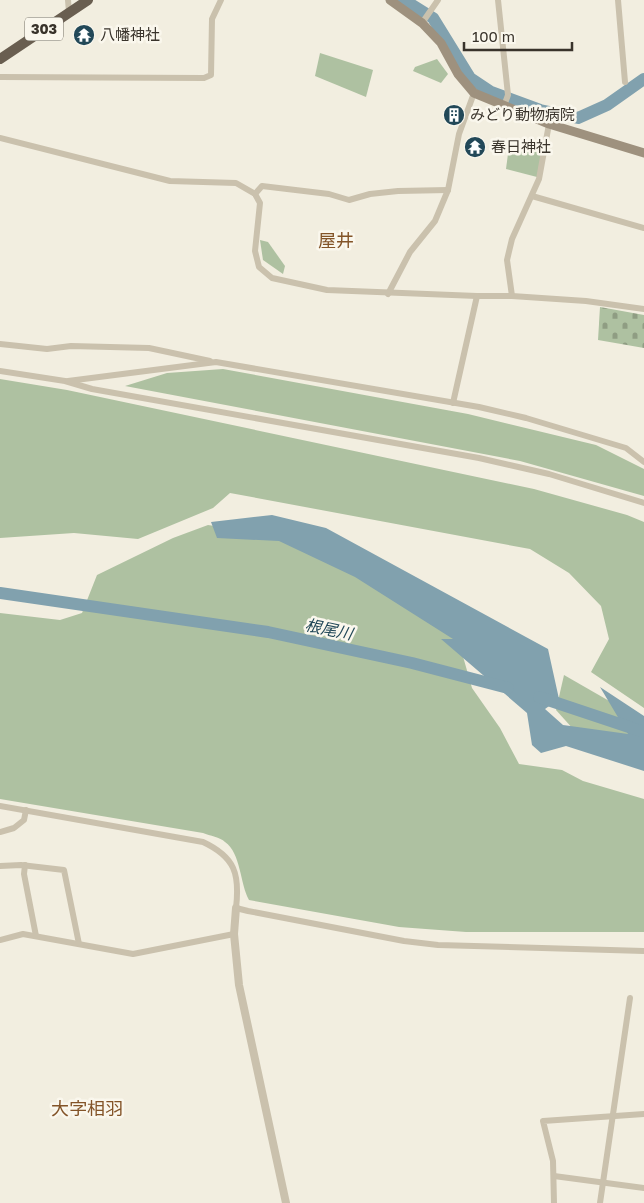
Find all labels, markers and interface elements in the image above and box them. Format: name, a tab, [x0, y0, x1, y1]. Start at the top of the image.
road number: 303	[25, 18, 63, 40]
scale bar	[464, 20, 572, 52]
temple icon: 八幡神社	[72, 23, 96, 47]
place label: 八幡神社	[100, 25, 160, 43]
text: 100 m	[472, 27, 515, 45]
building icon: みどり動物病院	[442, 103, 466, 127]
place label: みどり動物病院	[470, 105, 575, 123]
temple icon: 春日神社	[463, 135, 487, 159]
place label: 春日神社	[491, 137, 551, 155]
district label: 屋井	[318, 229, 354, 251]
water label: 根尾川	[303, 614, 357, 644]
district label: 大字相羽	[51, 1097, 123, 1119]

